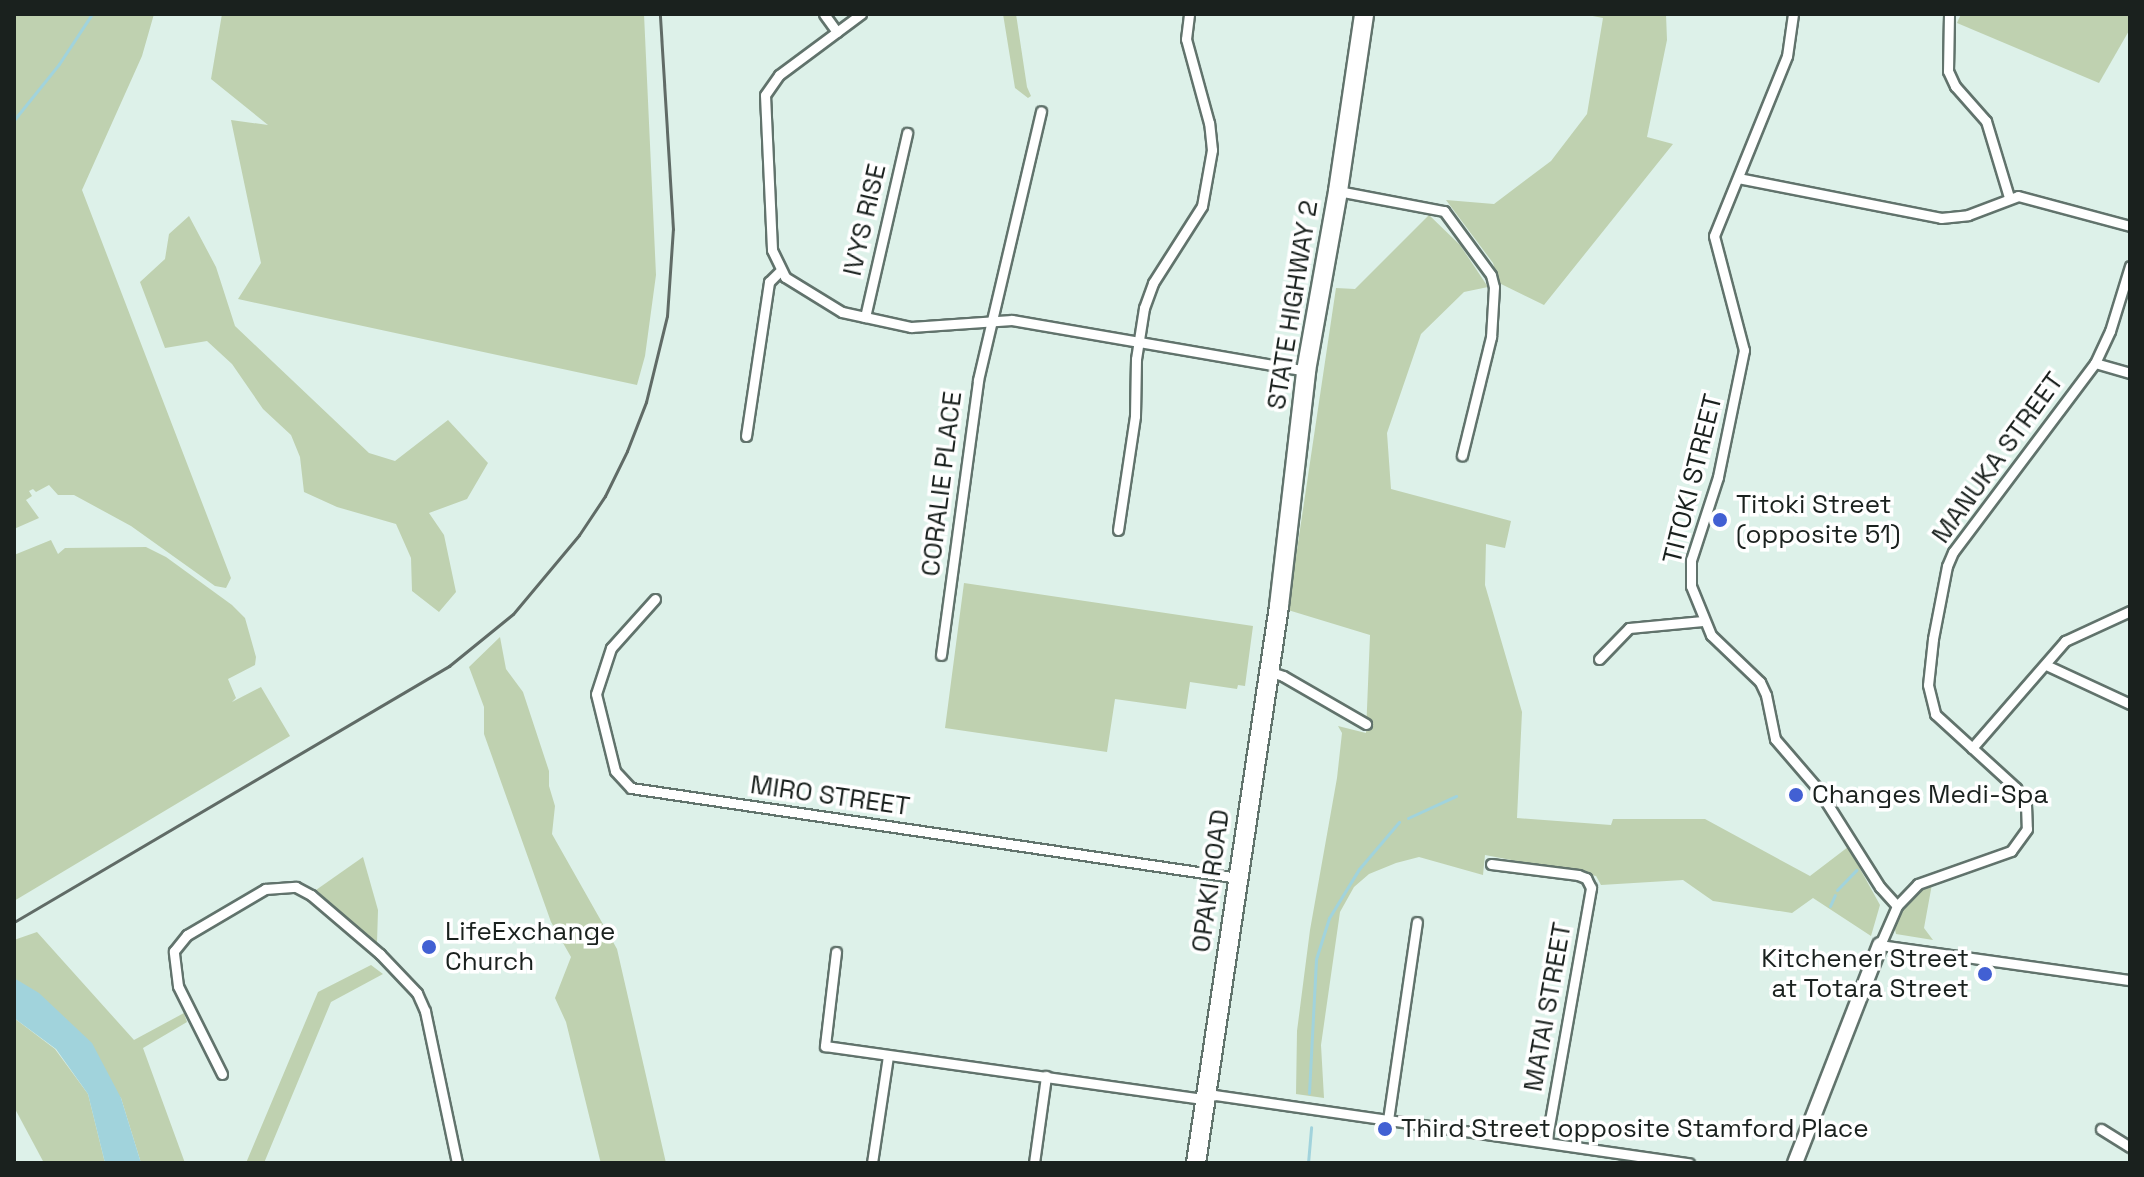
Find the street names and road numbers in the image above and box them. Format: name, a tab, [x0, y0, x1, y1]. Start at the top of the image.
street label: IVYS RISE	[837, 161, 893, 279]
street label: STATE HIGHWAY 2	[1261, 198, 1325, 412]
street label: MANUKA STREET	[1925, 366, 2071, 550]
street label: CORALIE PLACE	[915, 390, 969, 578]
street label: TITOKI STREET	[1657, 391, 1729, 567]
street label: MIRO STREET	[748, 769, 912, 823]
street label: OPAKI ROAD	[1186, 808, 1236, 954]
street label: MATAI STREET	[1518, 920, 1578, 1094]

